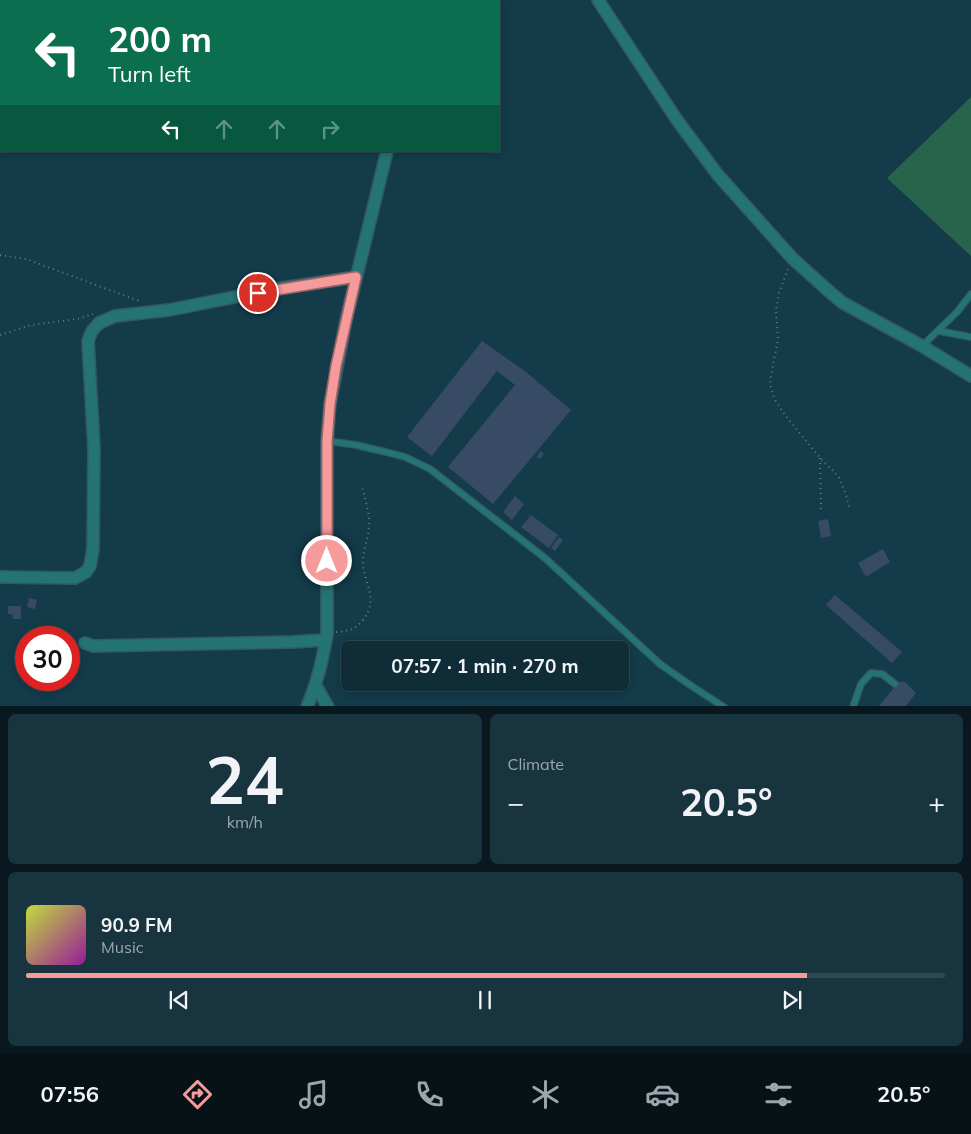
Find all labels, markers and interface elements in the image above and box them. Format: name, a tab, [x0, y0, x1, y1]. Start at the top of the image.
text: 200 m	[108, 17, 212, 61]
icon: left	[25, 20, 90, 85]
text: Turn left	[108, 60, 191, 88]
icon: left	[157, 115, 185, 143]
icon: ahead	[210, 115, 238, 143]
icon: ahead	[263, 115, 291, 143]
icon: right	[316, 115, 344, 143]
pin	[237, 272, 279, 314]
icon: arrive	[244, 279, 272, 307]
position arrow	[300, 534, 352, 586]
speed limit sign: 30	[15, 626, 80, 691]
text: 07:57 · 1 min · 270 m	[391, 654, 579, 678]
text: 24	[206, 739, 284, 820]
text: Climate	[508, 754, 564, 774]
text: 20.5°	[680, 778, 772, 826]
text: −	[508, 785, 524, 820]
text: +	[928, 785, 945, 820]
text: km/h	[227, 812, 263, 832]
text: 90.9 FM	[101, 913, 173, 937]
text: Music	[101, 937, 144, 957]
icon: previous	[165, 986, 193, 1014]
icon: pause	[471, 986, 499, 1014]
icon: next	[778, 986, 806, 1014]
icon: directions	[180, 1077, 215, 1112]
icon: music	[296, 1077, 331, 1112]
icon: phone	[412, 1077, 447, 1112]
icon: climate	[528, 1077, 563, 1112]
icon: car	[645, 1077, 680, 1112]
icon: filters	[761, 1077, 796, 1112]
text: 07:56	[41, 1080, 99, 1108]
text: 20.5°	[877, 1080, 930, 1108]

